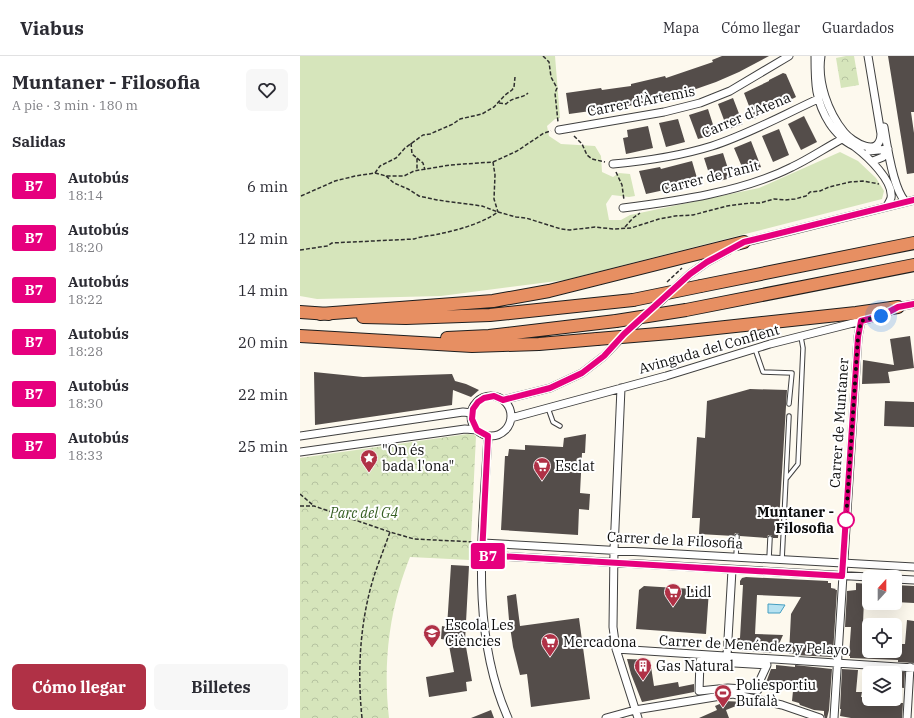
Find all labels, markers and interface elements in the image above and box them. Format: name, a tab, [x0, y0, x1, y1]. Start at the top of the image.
text: Viabus	[20, 16, 84, 40]
text: Mapa	[663, 19, 699, 37]
text: Cómo llegar	[721, 19, 800, 37]
text: Guardados	[822, 19, 894, 37]
button: heart	[246, 69, 288, 111]
text: Muntaner - Filosofia	[12, 70, 200, 94]
street label: Carrer d'Àrtemis	[585, 81, 697, 120]
street label: Carrer d'Atena	[699, 88, 794, 142]
text: A pie · 3 min · 180 m	[12, 97, 138, 114]
text: Salidas	[12, 132, 66, 151]
street label: Carrer de Tanit	[659, 156, 761, 198]
text: Autobús	[68, 168, 129, 187]
text: B7	[25, 177, 43, 195]
text: 6 min	[247, 177, 288, 196]
text: 18:14	[68, 187, 103, 204]
text: Autobús	[68, 220, 129, 239]
text: B7	[25, 229, 43, 247]
text: 12 min	[238, 229, 288, 248]
text: 18:20	[68, 239, 103, 256]
text: Autobús	[68, 272, 129, 291]
text: B7	[25, 281, 43, 299]
text: 14 min	[238, 281, 288, 300]
text: 18:22	[68, 291, 103, 308]
your location	[871, 306, 891, 326]
street label: Avinguda del Conflent	[637, 320, 781, 378]
text: Autobús	[68, 324, 129, 343]
text: B7	[25, 333, 43, 351]
text: 20 min	[238, 333, 288, 352]
text: 18:28	[68, 343, 103, 360]
street label: Carrer de Muntaner	[825, 357, 853, 489]
text: Autobús	[68, 376, 129, 395]
text: B7	[25, 385, 43, 403]
text: 22 min	[238, 385, 288, 404]
text: 18:30	[68, 395, 103, 412]
text: Autobús	[68, 428, 129, 447]
text: B7	[25, 437, 43, 455]
text: 25 min	[238, 437, 288, 456]
place label: "On és bada l'ona"	[382, 441, 454, 475]
text: 18:33	[68, 447, 103, 464]
place icon: "On és bada l'ona"	[359, 448, 379, 473]
supermarket icon: Esclat	[532, 456, 552, 481]
place label: Esclat	[555, 457, 595, 475]
place label: Muntaner - Filosofia	[757, 503, 834, 537]
park label: Parc del G4	[329, 504, 399, 522]
marker: Muntaner - Filosofia	[837, 511, 855, 529]
street label: Carrer de la Filosofia	[606, 527, 744, 553]
line badge: B7	[470, 543, 506, 569]
text: B7	[479, 547, 497, 565]
north arrow	[862, 570, 902, 610]
map controls	[862, 570, 902, 706]
supermarket icon: Lidl	[663, 582, 683, 607]
place label: Lidl	[686, 583, 711, 601]
place label: Escola Les Ciències	[445, 616, 514, 650]
button: locate	[862, 618, 902, 658]
school or university icon: Escola Les Ciències	[422, 623, 442, 648]
street label: Carrer de Menéndez y Pelayo	[659, 631, 850, 659]
supermarket icon: Mercadona	[540, 632, 560, 657]
place label: Mercadona	[563, 633, 637, 651]
building icon: Gas Natural	[633, 656, 653, 681]
place label: Gas Natural	[656, 657, 734, 675]
button: Cómo llegar	[12, 664, 146, 710]
button: Billetes	[154, 664, 288, 710]
button: layers	[862, 666, 902, 706]
place label: Poliesportiu Bufalà	[736, 676, 817, 710]
sports icon: Poliesportiu Bufalà	[713, 683, 733, 708]

